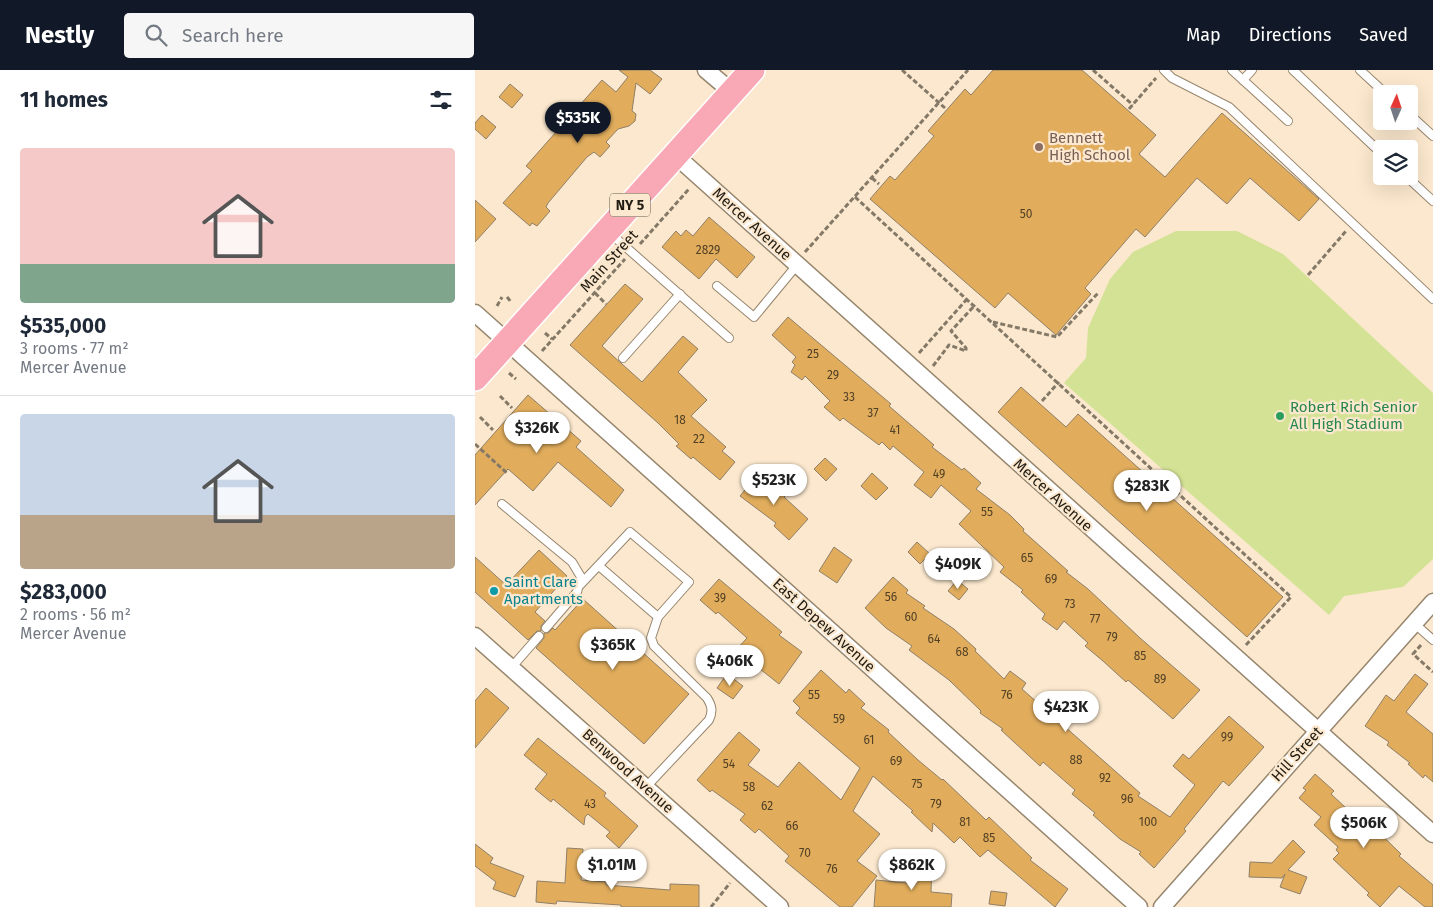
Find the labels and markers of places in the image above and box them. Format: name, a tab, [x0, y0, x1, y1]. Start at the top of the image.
pin: $535K	[543, 102, 613, 144]
place label: Bennett High School	[1049, 129, 1131, 164]
marker: Bennett High School	[1033, 141, 1045, 153]
place label: Robert Rich Senior All High Stadium	[1290, 398, 1417, 433]
marker: Robert Rich Senior All High Stadium	[1274, 410, 1286, 422]
pin: $326K	[502, 412, 572, 454]
pin: $523K	[739, 464, 809, 506]
pin: $283K	[1112, 470, 1182, 512]
pin: $409K	[923, 548, 993, 590]
place label: Saint Clare Apartments	[504, 573, 583, 608]
marker: Saint Clare Apartments	[488, 585, 500, 597]
pin: $365K	[578, 628, 648, 671]
pin: $406K	[695, 644, 765, 687]
pin: $423K	[1031, 690, 1101, 733]
pin: $506K	[1329, 806, 1399, 849]
pin: $1.01M	[571, 848, 653, 891]
pin: $862K	[877, 848, 947, 891]

